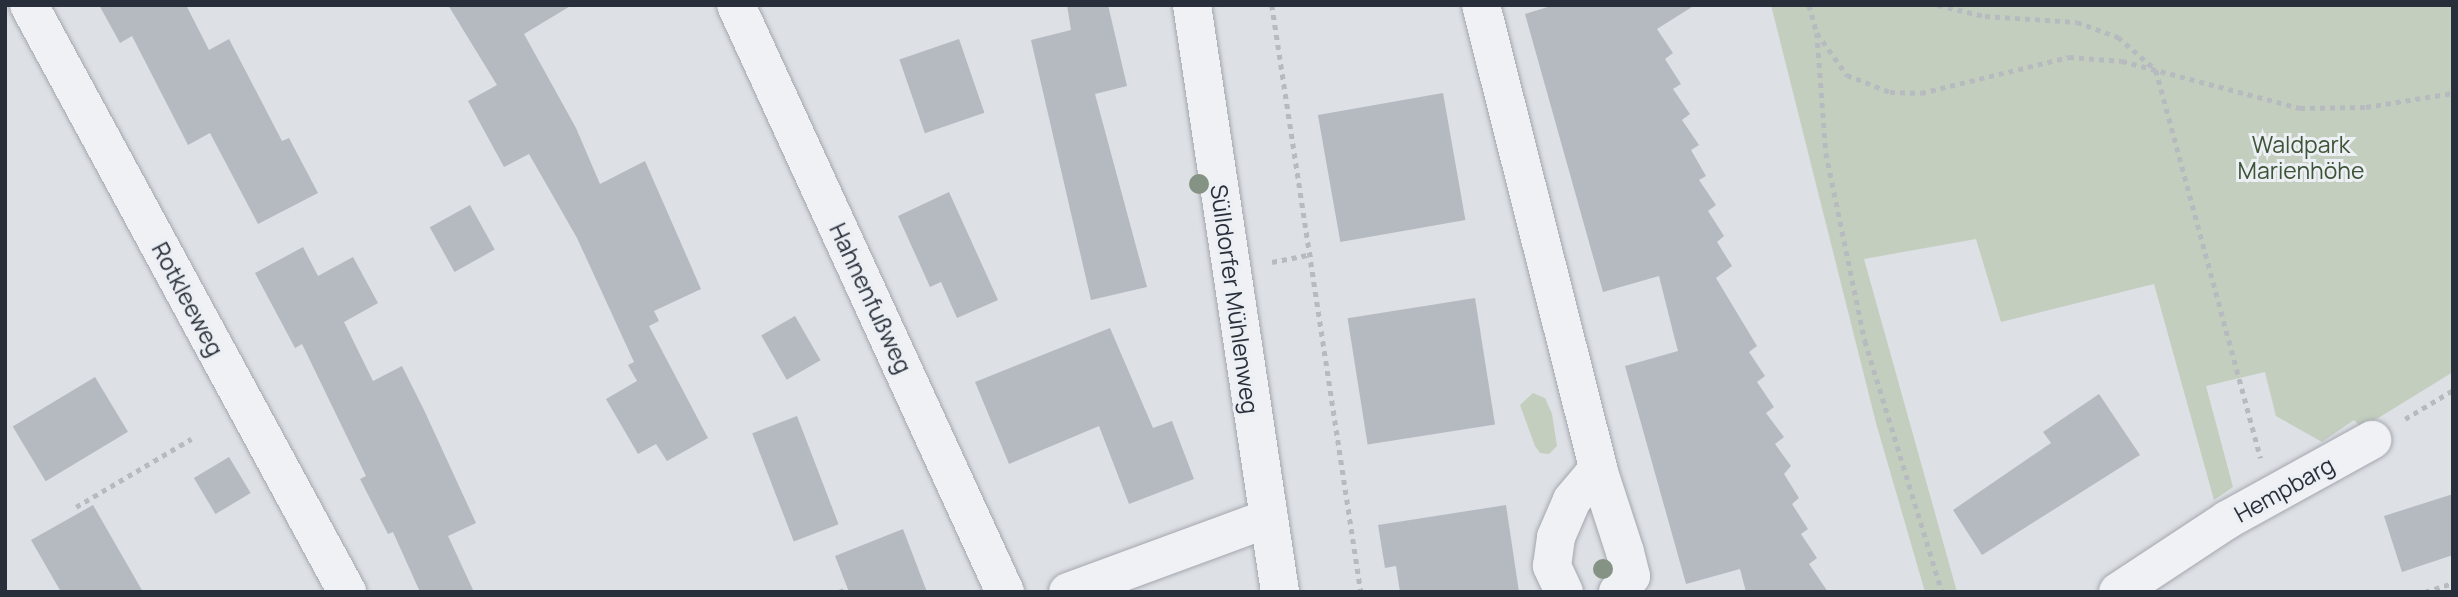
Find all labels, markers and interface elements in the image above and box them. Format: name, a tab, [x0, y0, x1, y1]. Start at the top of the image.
park label: Waldpark Marienhöhe	[2238, 130, 2364, 184]
street label: Sülldorfer Mühlenweg	[1205, 183, 1265, 415]
street label: Hahnenfußweg	[824, 219, 918, 377]
street label: Rotkleeweg	[147, 237, 229, 361]
street label: Hempbarg	[2229, 450, 2339, 528]

